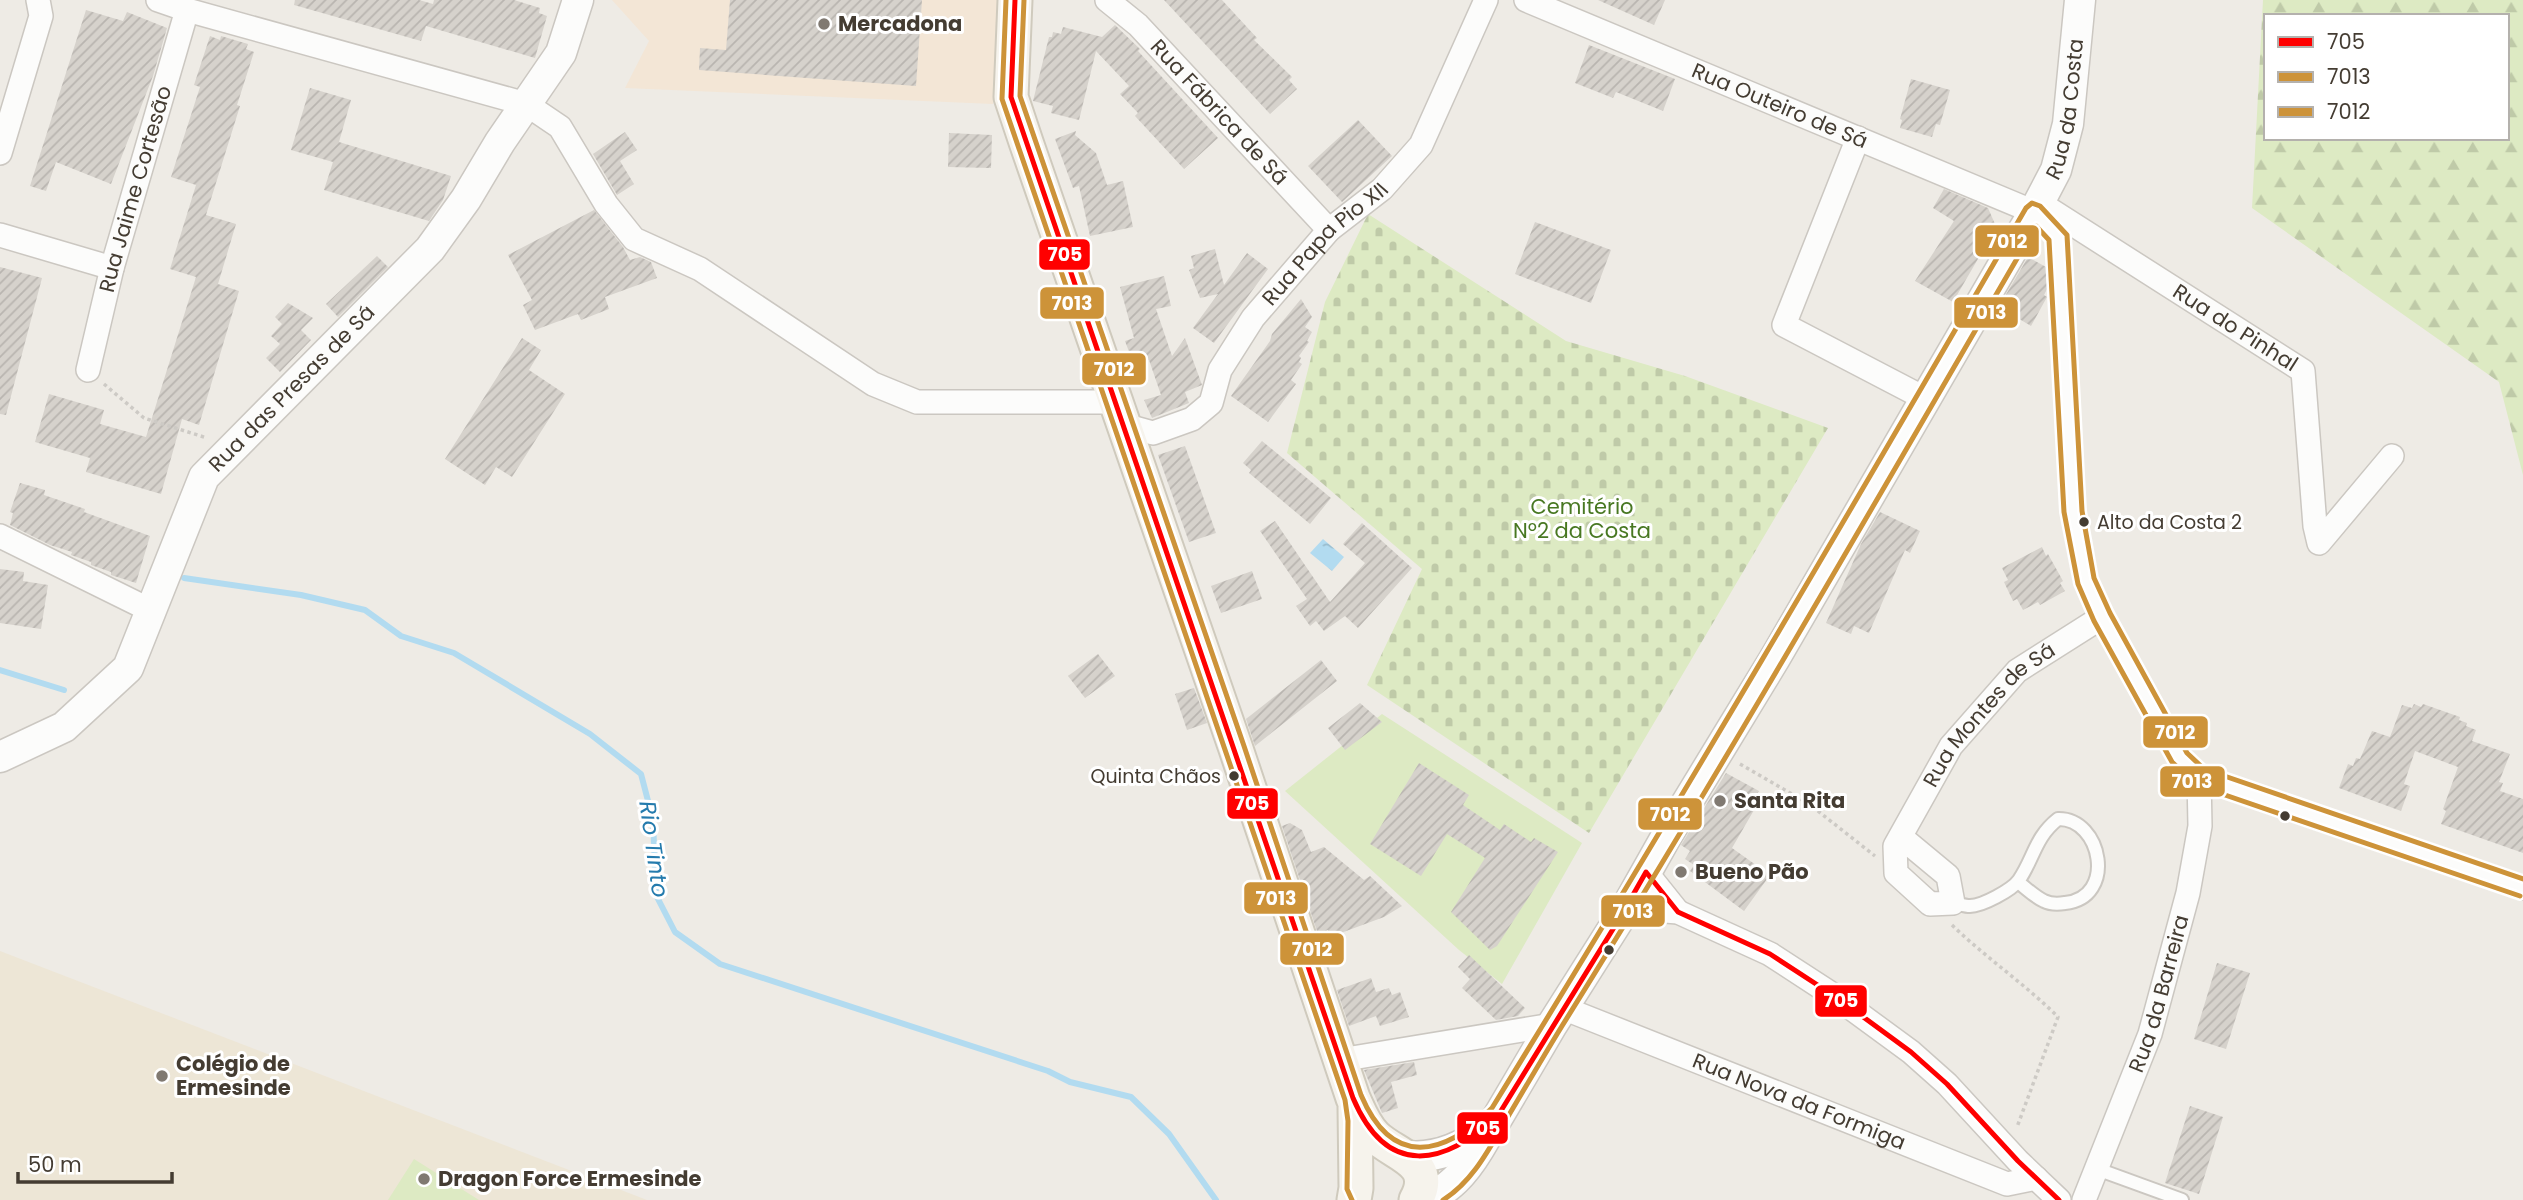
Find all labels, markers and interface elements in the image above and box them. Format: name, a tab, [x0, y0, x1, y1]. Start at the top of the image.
place label: Mercadona	[838, 9, 962, 38]
legend	[2264, 14, 2509, 140]
marker: Mercadona	[816, 16, 832, 32]
text: 705	[2327, 27, 2365, 56]
street label: Rua Fábrica de Sá	[1144, 32, 1295, 191]
street label: Rua da Costa	[2038, 37, 2090, 185]
street label: Rua Outeiro de Sá	[1688, 56, 1872, 155]
text: 7013	[2327, 62, 2371, 91]
street label: Rua Jaime Cortesão	[92, 82, 178, 295]
text: 7012	[2327, 97, 2370, 126]
street label: Rua Papa Pio XII	[1255, 176, 1395, 311]
line badge: 7012	[1974, 224, 2040, 258]
text: 7012	[1987, 228, 2027, 255]
line badge: 705	[1038, 238, 1091, 271]
text: 705	[1048, 241, 1082, 268]
street label: Rua do Pinhal	[2168, 277, 2304, 378]
line badge: 7013	[1039, 286, 1105, 320]
text: 7013	[1051, 290, 1093, 317]
line badge: 7013	[1953, 296, 2019, 329]
street label: Rua das Presas de Sá	[202, 298, 381, 478]
text: 7013	[1965, 299, 2007, 326]
line badge: 7012	[1081, 352, 1147, 386]
text: 7012	[1094, 356, 1134, 383]
park label: Cemitério Nº2 da Costa	[1513, 492, 1651, 545]
place label: Alto da Costa 2	[2097, 509, 2242, 536]
marker: Alto da Costa 2	[2077, 515, 2091, 529]
street label: Rua Montes de Sá	[1916, 635, 2061, 792]
line badge: 7012	[2142, 715, 2209, 749]
text: 7012	[2155, 719, 2195, 746]
place label: Quinta Chãos	[1090, 763, 1221, 790]
line badge: 7013	[2159, 765, 2226, 798]
text: 7013	[2171, 768, 2213, 795]
marker: Quinta Chãos	[1227, 769, 1241, 783]
place label: Santa Rita	[1734, 786, 1845, 815]
line badge: 705	[1226, 787, 1279, 820]
text: 705	[1235, 790, 1269, 817]
marker: Santa Rita	[1712, 793, 1728, 809]
line badge: 7012	[1637, 797, 1703, 831]
water label: Rio Tinto	[631, 799, 677, 899]
text: 7012	[1650, 801, 1690, 828]
unlabelled marker	[2278, 809, 2292, 823]
place label: Bueno Pão	[1695, 857, 1809, 886]
marker: Bueno Pão	[1673, 864, 1689, 880]
line badge: 7013	[1243, 881, 1309, 915]
text: 7013	[1255, 885, 1297, 912]
line badge: 7013	[1600, 894, 1666, 928]
text: 7013	[1612, 898, 1654, 925]
street label: Rua da Barreira	[2121, 911, 2195, 1077]
line badge: 7012	[1279, 932, 1345, 966]
text: 7012	[1292, 936, 1332, 963]
unlabelled marker	[1602, 943, 1616, 957]
line badge: 705	[1814, 984, 1868, 1018]
text: 705	[1824, 987, 1858, 1014]
street label: Rua Nova da Formiga	[1688, 1046, 1910, 1156]
place label: Colégio de Ermesinde	[176, 1049, 291, 1102]
marker: Colégio de Ermesinde	[154, 1068, 170, 1084]
line badge: 705	[1456, 1111, 1509, 1145]
text: 705	[1466, 1115, 1500, 1142]
scale bar	[18, 1140, 172, 1184]
text: 50 m	[28, 1150, 82, 1179]
place label: Dragon Force Ermesinde	[438, 1164, 702, 1193]
marker: Dragon Force Ermesinde	[416, 1171, 432, 1187]

